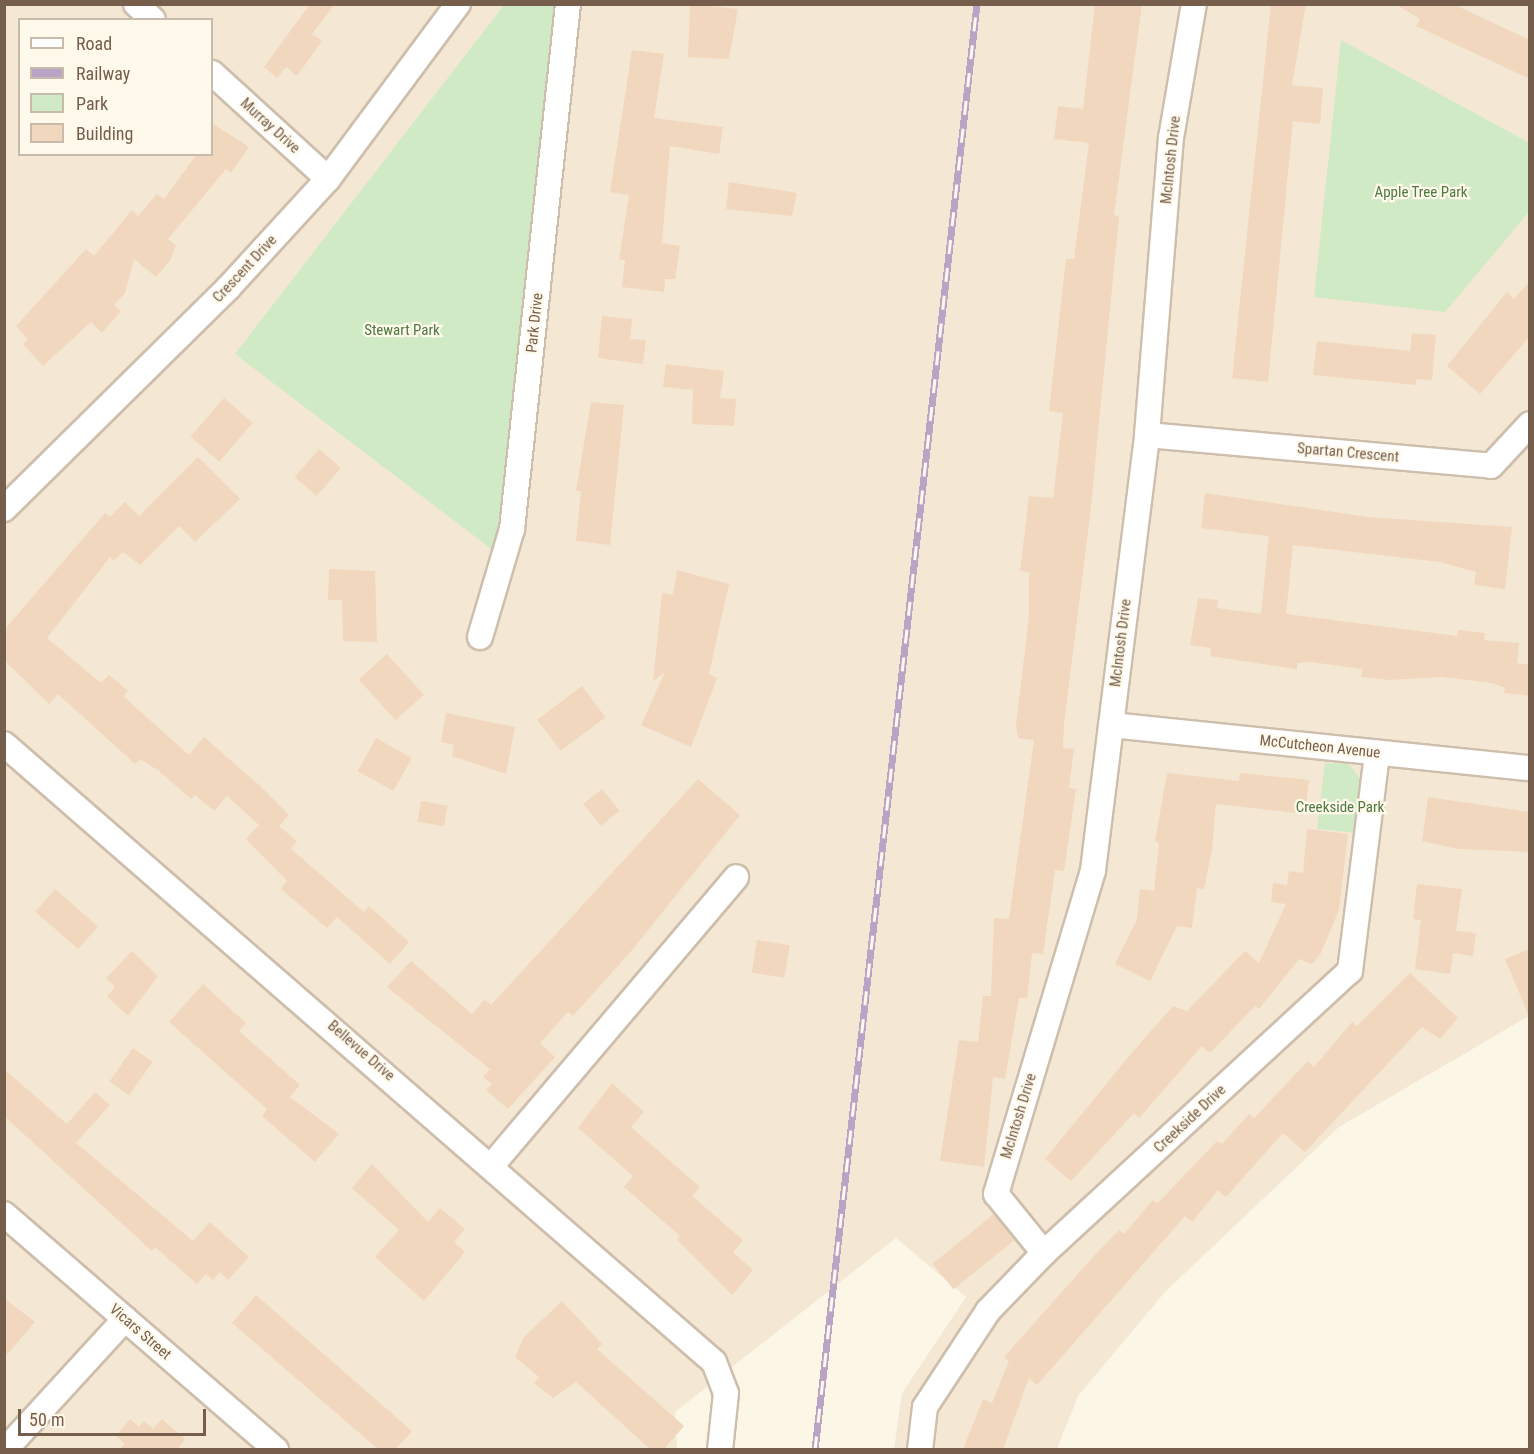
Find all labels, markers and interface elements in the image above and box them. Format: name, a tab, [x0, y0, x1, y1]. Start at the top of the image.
legend	[18, 18, 213, 156]
text: Road	[76, 33, 112, 54]
text: Railway	[76, 63, 130, 84]
text: Park	[76, 93, 108, 114]
street label: Murray Drive	[236, 95, 304, 157]
street label: McIntosh Drive	[1157, 115, 1185, 205]
text: Building	[76, 123, 133, 144]
park label: Apple Tree Park	[1374, 184, 1468, 202]
street label: Crescent Drive	[209, 231, 281, 307]
street label: Park Drive	[523, 292, 547, 354]
park label: Stewart Park	[364, 322, 440, 340]
street label: Spartan Crescent	[1296, 440, 1400, 466]
street label: McIntosh Drive	[1107, 598, 1135, 688]
street label: McCutcheon Avenue	[1259, 732, 1381, 762]
park label: Creekside Park	[1296, 799, 1384, 817]
street label: Bellevue Drive	[324, 1017, 398, 1085]
street label: McIntosh Drive	[997, 1071, 1041, 1161]
street label: Creekside Drive	[1150, 1081, 1230, 1157]
street label: Vicars Street	[105, 1300, 175, 1364]
scale bar	[21, 1397, 208, 1435]
text: 50 m	[29, 1409, 64, 1430]

